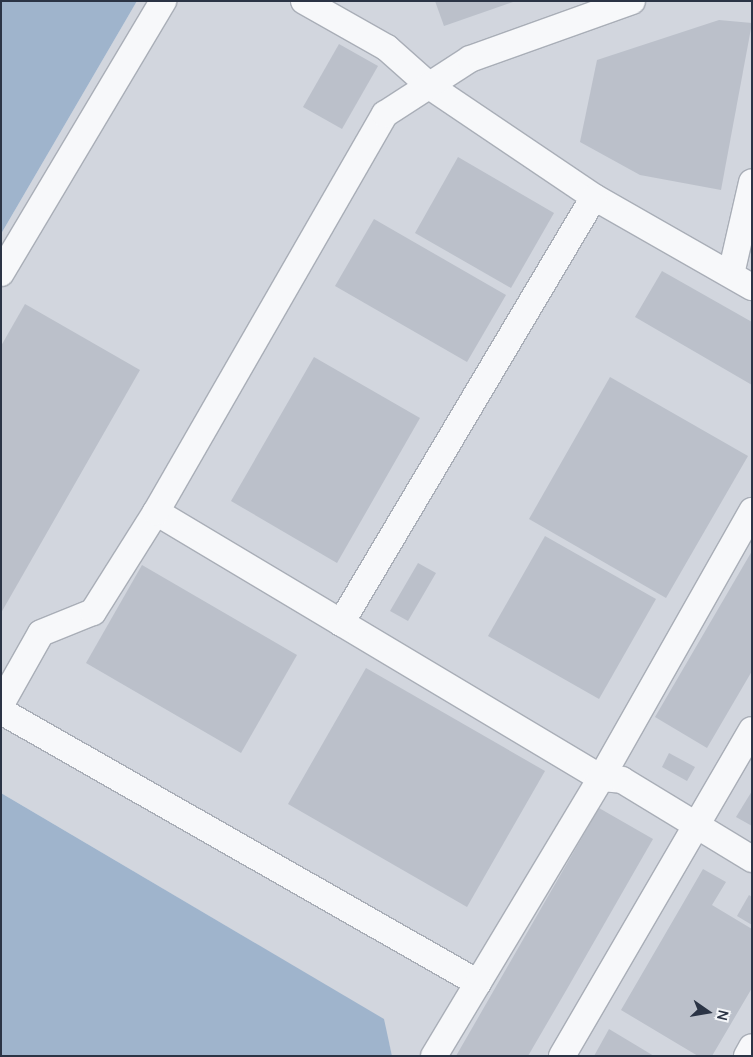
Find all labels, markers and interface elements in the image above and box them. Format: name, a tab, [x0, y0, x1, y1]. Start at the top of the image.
north arrow	[683, 987, 733, 1037]
text: N	[713, 1008, 733, 1023]

